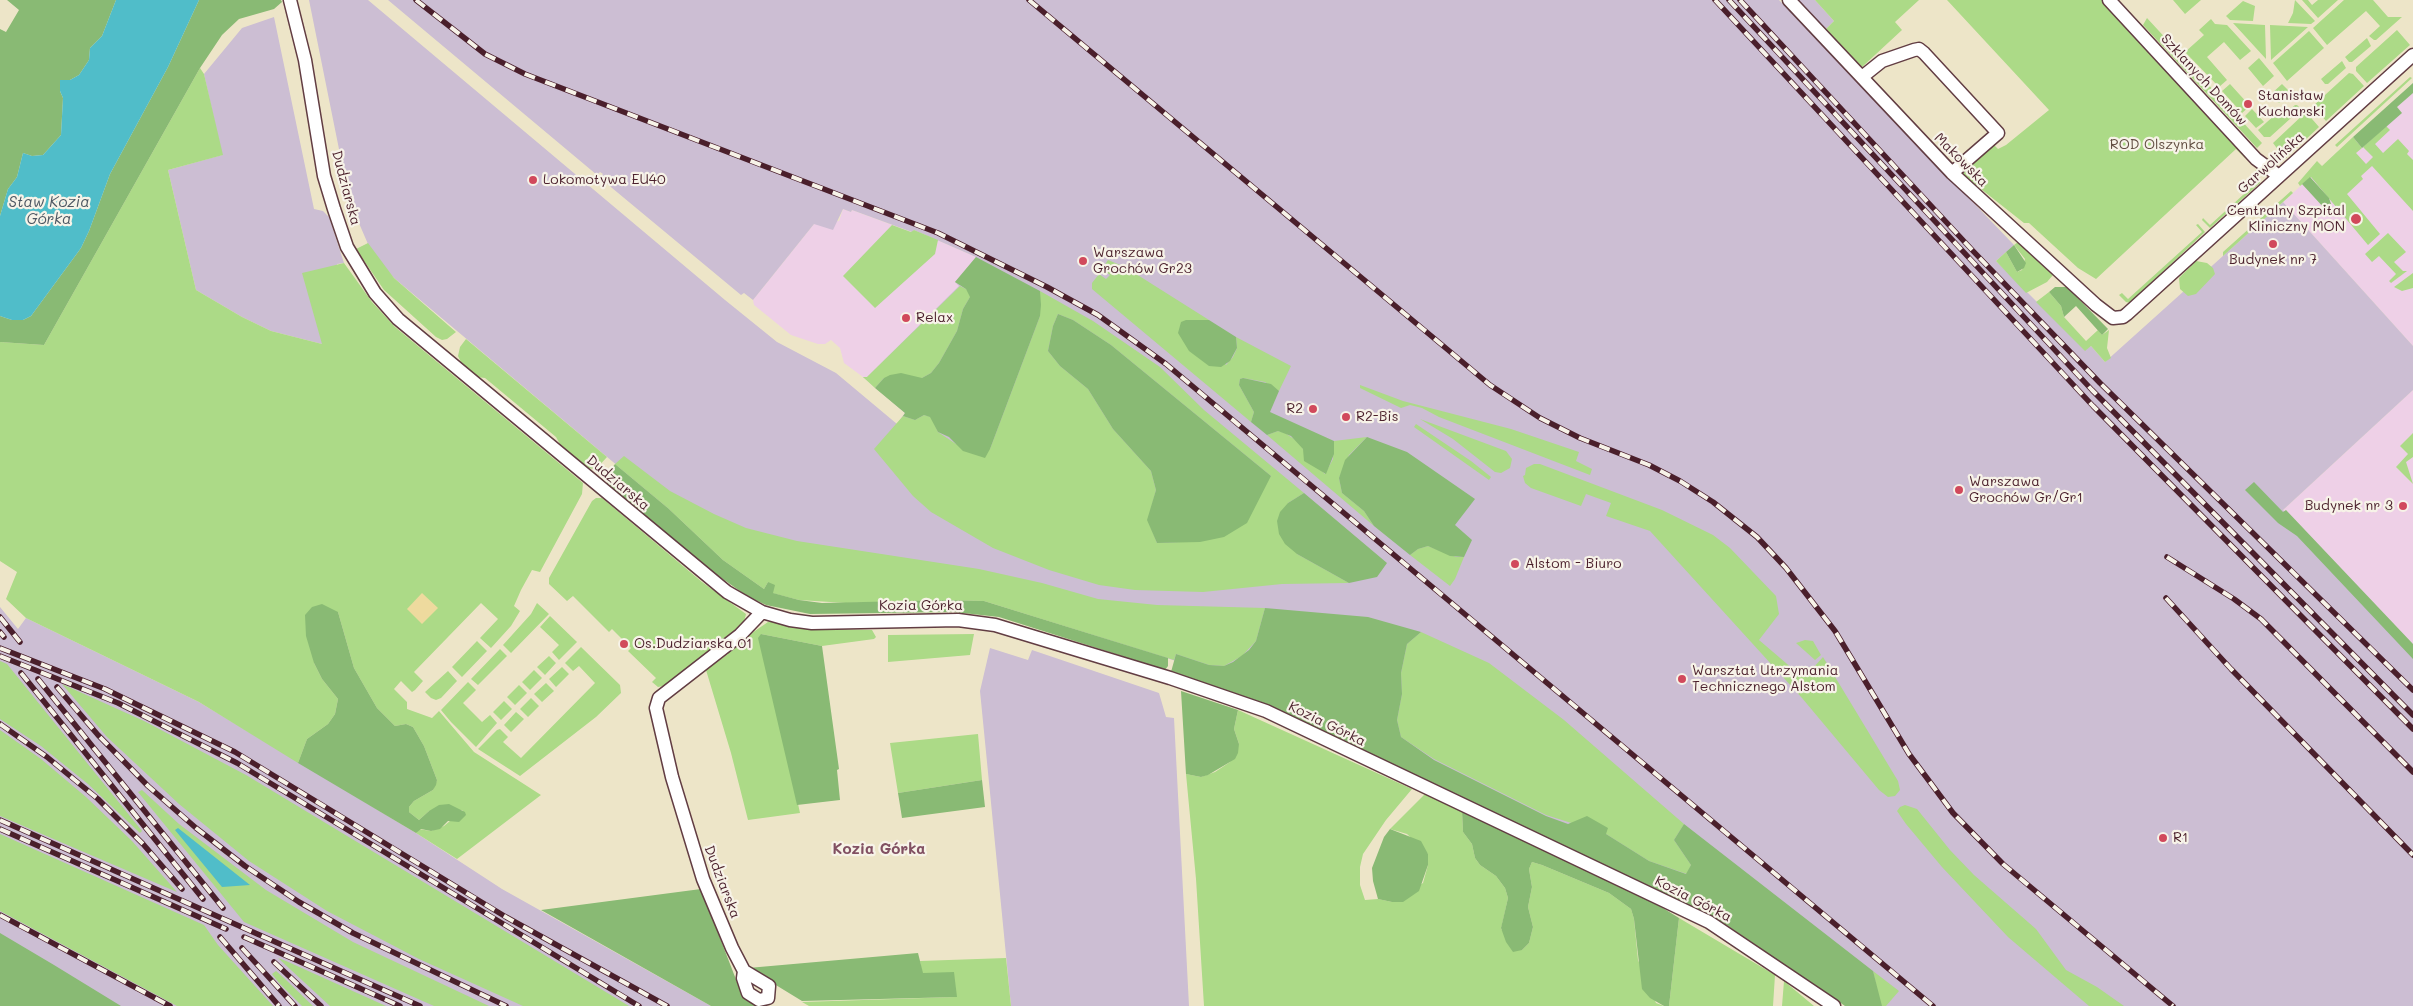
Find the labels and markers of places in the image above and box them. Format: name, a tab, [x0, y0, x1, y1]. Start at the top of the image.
place label: Stanisław Kucharski	[2258, 88, 2325, 120]
marker: Stanisław Kucharski	[2242, 98, 2254, 110]
place label: Lokomotywa EU40	[543, 172, 666, 188]
marker: Lokomotywa EU40	[527, 174, 539, 186]
place label: Centralny Szpital Kliniczny MON	[2227, 203, 2345, 236]
marker: Centralny Szpital Kliniczny MON	[2349, 212, 2363, 226]
marker: Budynek nr 7	[2267, 238, 2279, 250]
place label: Warszawa Grochów Gr23	[1093, 245, 1192, 278]
place label: Budynek nr 7	[2229, 252, 2317, 268]
marker: Warszawa Grochów Gr23	[1077, 255, 1089, 267]
place label: Relax	[916, 310, 953, 326]
marker: Relax	[900, 312, 912, 324]
place label: R2	[1286, 401, 1303, 417]
marker: R2	[1307, 403, 1319, 415]
place label: R2-Bis	[1356, 409, 1398, 425]
marker: R2-Bis	[1340, 411, 1352, 423]
place label: Warszawa Grochów Gr/Gr1	[1969, 474, 2083, 507]
marker: Warszawa Grochów Gr/Gr1	[1953, 484, 1965, 496]
place label: Budynek nr 3	[2305, 498, 2393, 514]
marker: Budynek nr 3	[2397, 500, 2409, 512]
place label: Alstom - Biuro	[1525, 556, 1621, 572]
marker: Alstom - Biuro	[1509, 558, 1521, 570]
place label: Os.Dudziarska 01	[634, 636, 752, 652]
marker: Os.Dudziarska 01	[618, 638, 630, 650]
place label: Warsztat Utrzymania Technicznego Alstom	[1692, 663, 1838, 696]
marker: Warsztat Utrzymania Technicznego Alstom	[1676, 673, 1688, 685]
place label: R1	[2173, 830, 2188, 846]
marker: R1	[2157, 832, 2169, 844]

